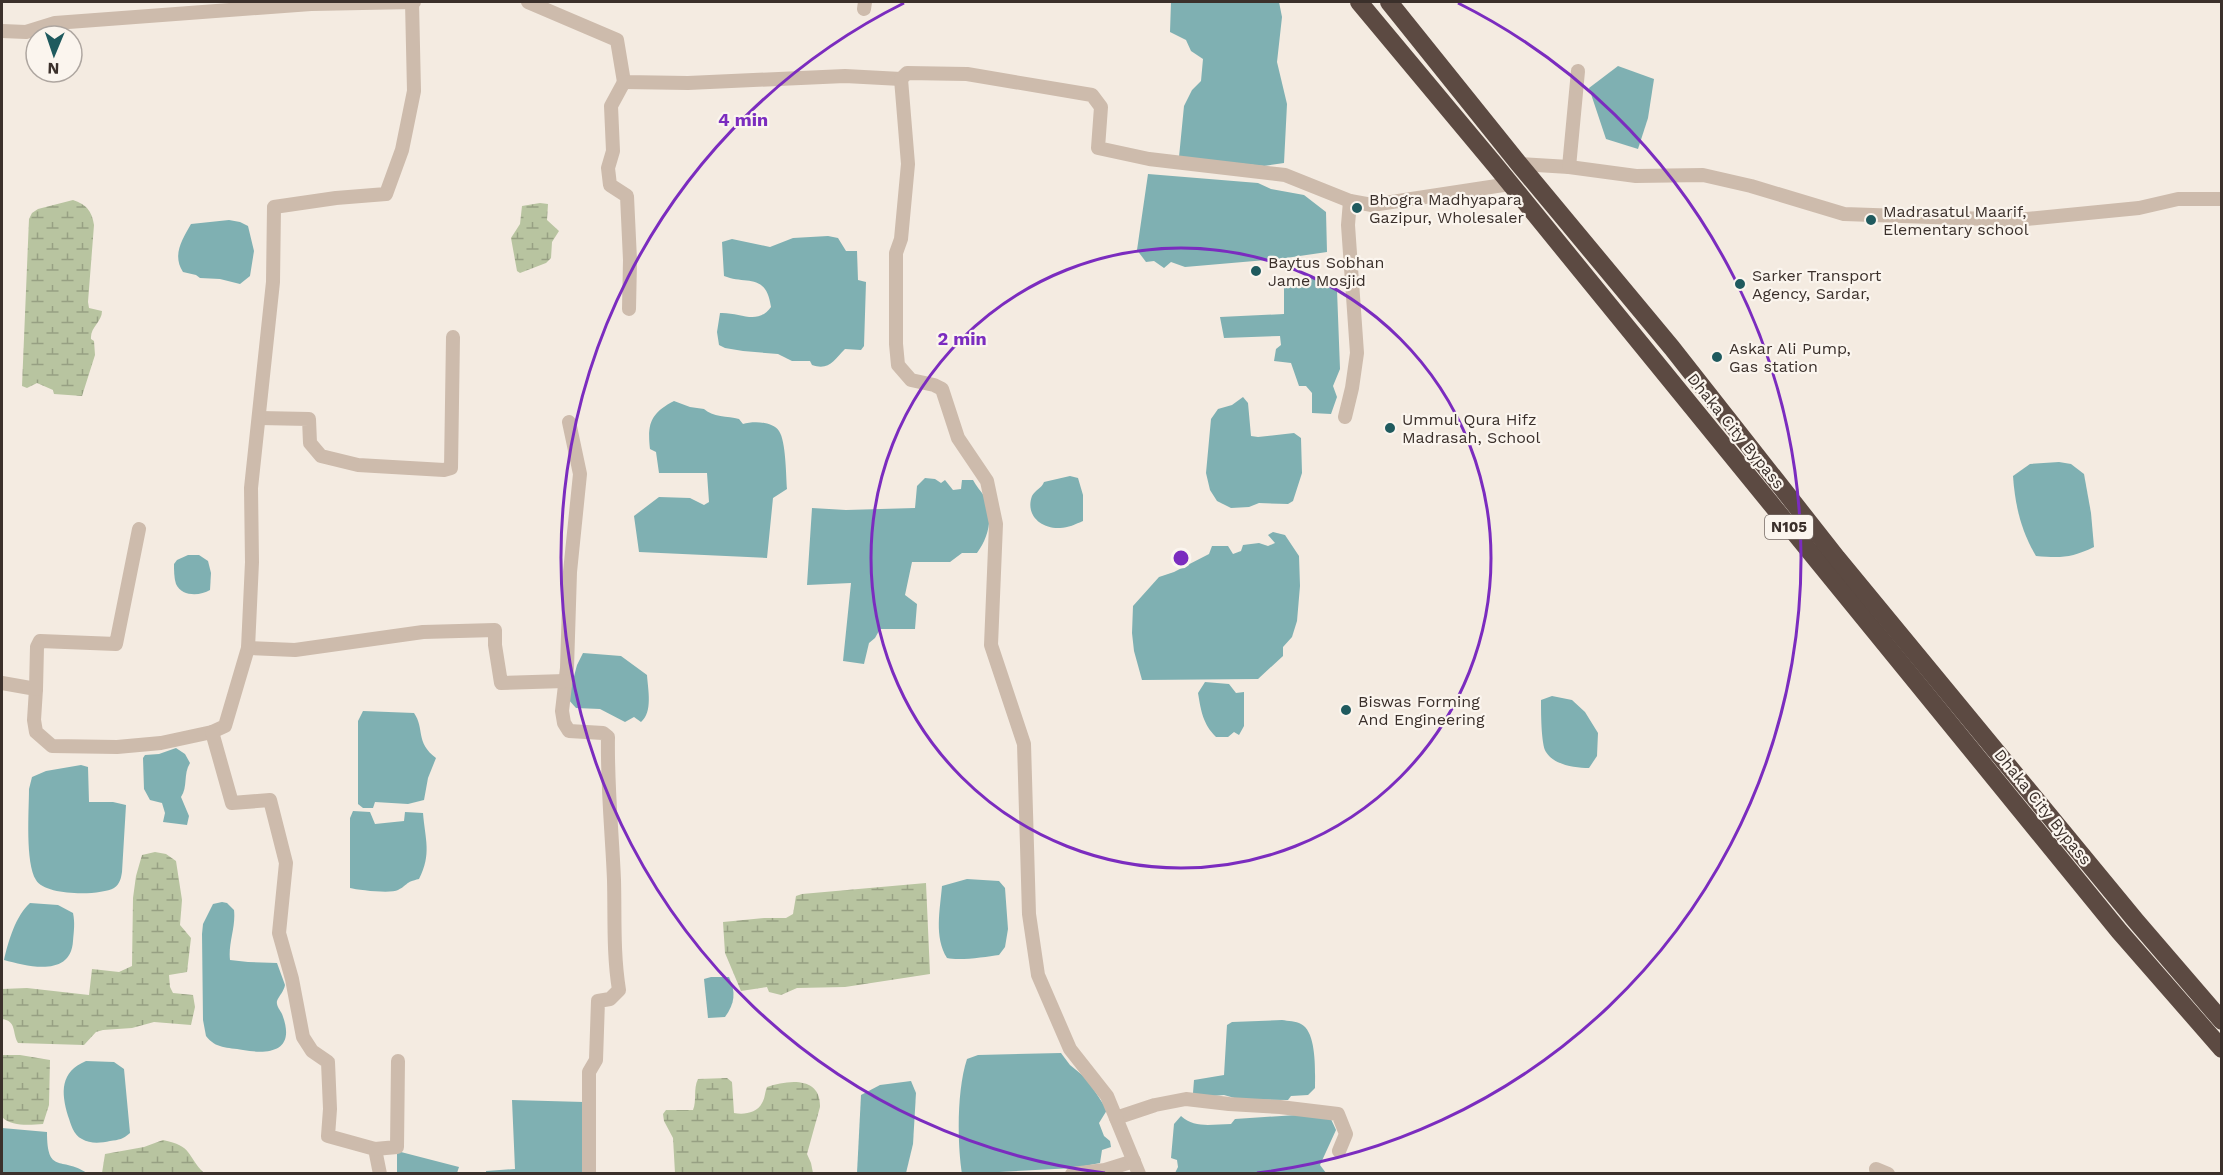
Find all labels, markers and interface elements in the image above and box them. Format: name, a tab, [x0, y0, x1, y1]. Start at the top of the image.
north arrow	[24, 24, 84, 84]
text: N	[47, 59, 60, 78]
text: 4 min	[718, 109, 768, 130]
place label: Bhogra Madhyapara Gazipur, Wholesaler	[1369, 190, 1525, 227]
marker: Bhogra Madhyapara Gazipur, Wholesaler	[1350, 201, 1364, 215]
place label: Madrasatul Maarif, Elementary school	[1883, 202, 2029, 239]
marker: Madrasatul Maarif, Elementary school	[1864, 213, 1878, 227]
place label: Baytus Sobhan Jame Mosjid	[1268, 253, 1385, 290]
marker: Baytus Sobhan Jame Mosjid	[1249, 264, 1263, 278]
place label: Sarker Transport Agency, Sardar,	[1752, 266, 1882, 303]
marker: Sarker Transport Agency, Sardar,	[1733, 277, 1747, 291]
text: 2 min	[937, 328, 987, 349]
place label: Askar Ali Pump, Gas station	[1729, 339, 1851, 376]
marker: Askar Ali Pump, Gas station	[1710, 350, 1724, 364]
street label: Dhaka City Bypass	[1683, 369, 1789, 493]
place label: Ummul Qura Hifz Madrasah, School	[1402, 410, 1540, 447]
marker: Ummul Qura Hifz Madrasah, School	[1383, 421, 1397, 435]
road number: N105	[1765, 515, 1813, 539]
centre of rings	[1171, 548, 1191, 568]
place label: Biswas Forming And Engineering	[1358, 692, 1485, 729]
marker: Biswas Forming And Engineering	[1339, 703, 1353, 717]
street label: Dhaka City Bypass	[1990, 745, 2096, 869]

